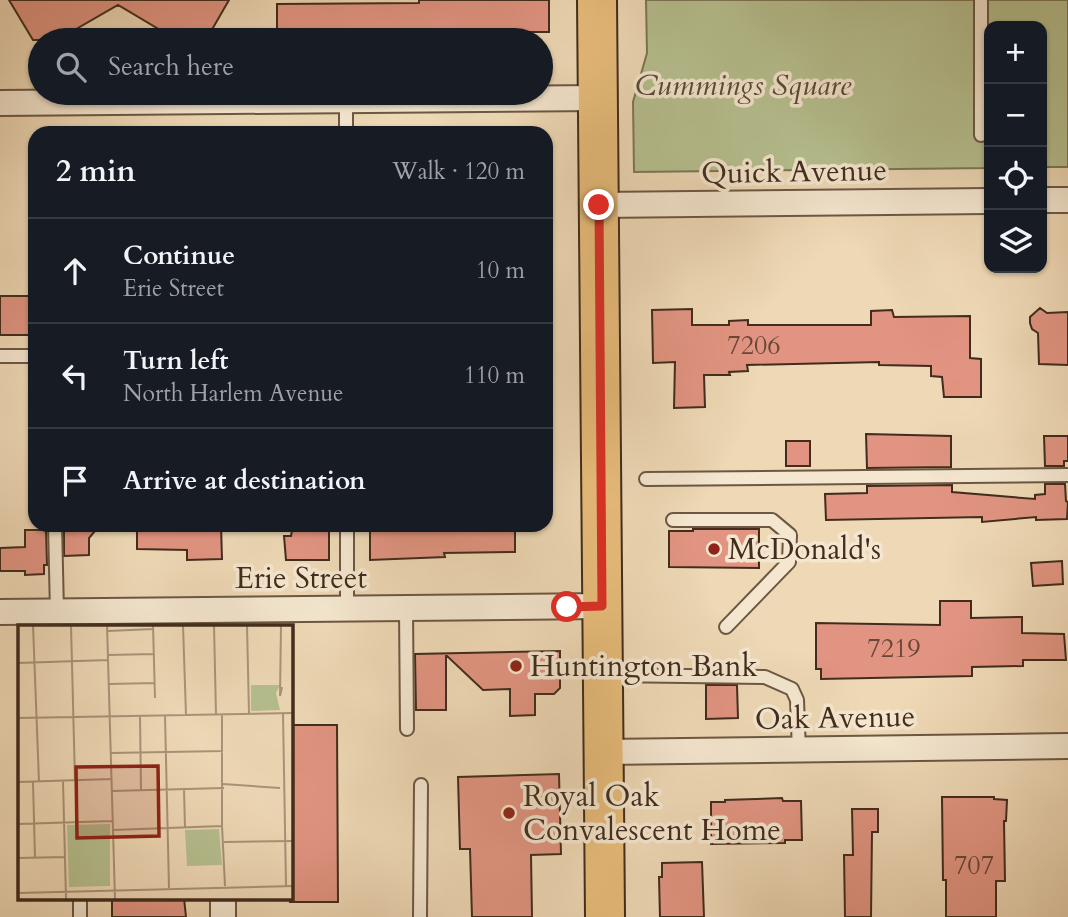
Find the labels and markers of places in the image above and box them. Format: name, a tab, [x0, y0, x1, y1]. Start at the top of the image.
place label: McDonald's	[728, 529, 881, 570]
marker: McDonald's	[706, 541, 722, 557]
place label: Huntington Bank	[530, 646, 758, 687]
marker: Huntington Bank	[508, 658, 524, 674]
place label: Royal Oak Convalescent Home	[523, 776, 781, 851]
marker: Royal Oak Convalescent Home	[501, 805, 517, 821]

